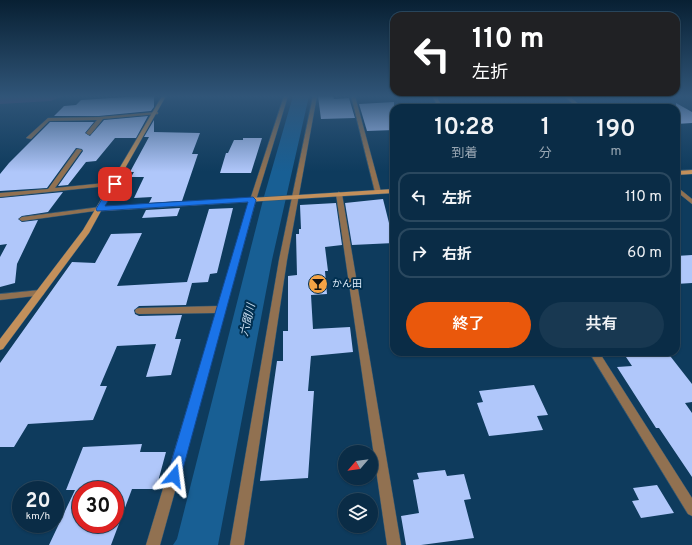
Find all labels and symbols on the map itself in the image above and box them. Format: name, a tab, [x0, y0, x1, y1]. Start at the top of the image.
pin	[98, 167, 132, 201]
bar icon: かん田	[307, 273, 329, 295]
place label: かん田	[332, 278, 362, 291]
water label: 六間川	[237, 301, 259, 338]
north arrow	[338, 445, 378, 485]
position arrow	[153, 455, 195, 497]
speed limit sign: 30	[72, 481, 124, 533]

